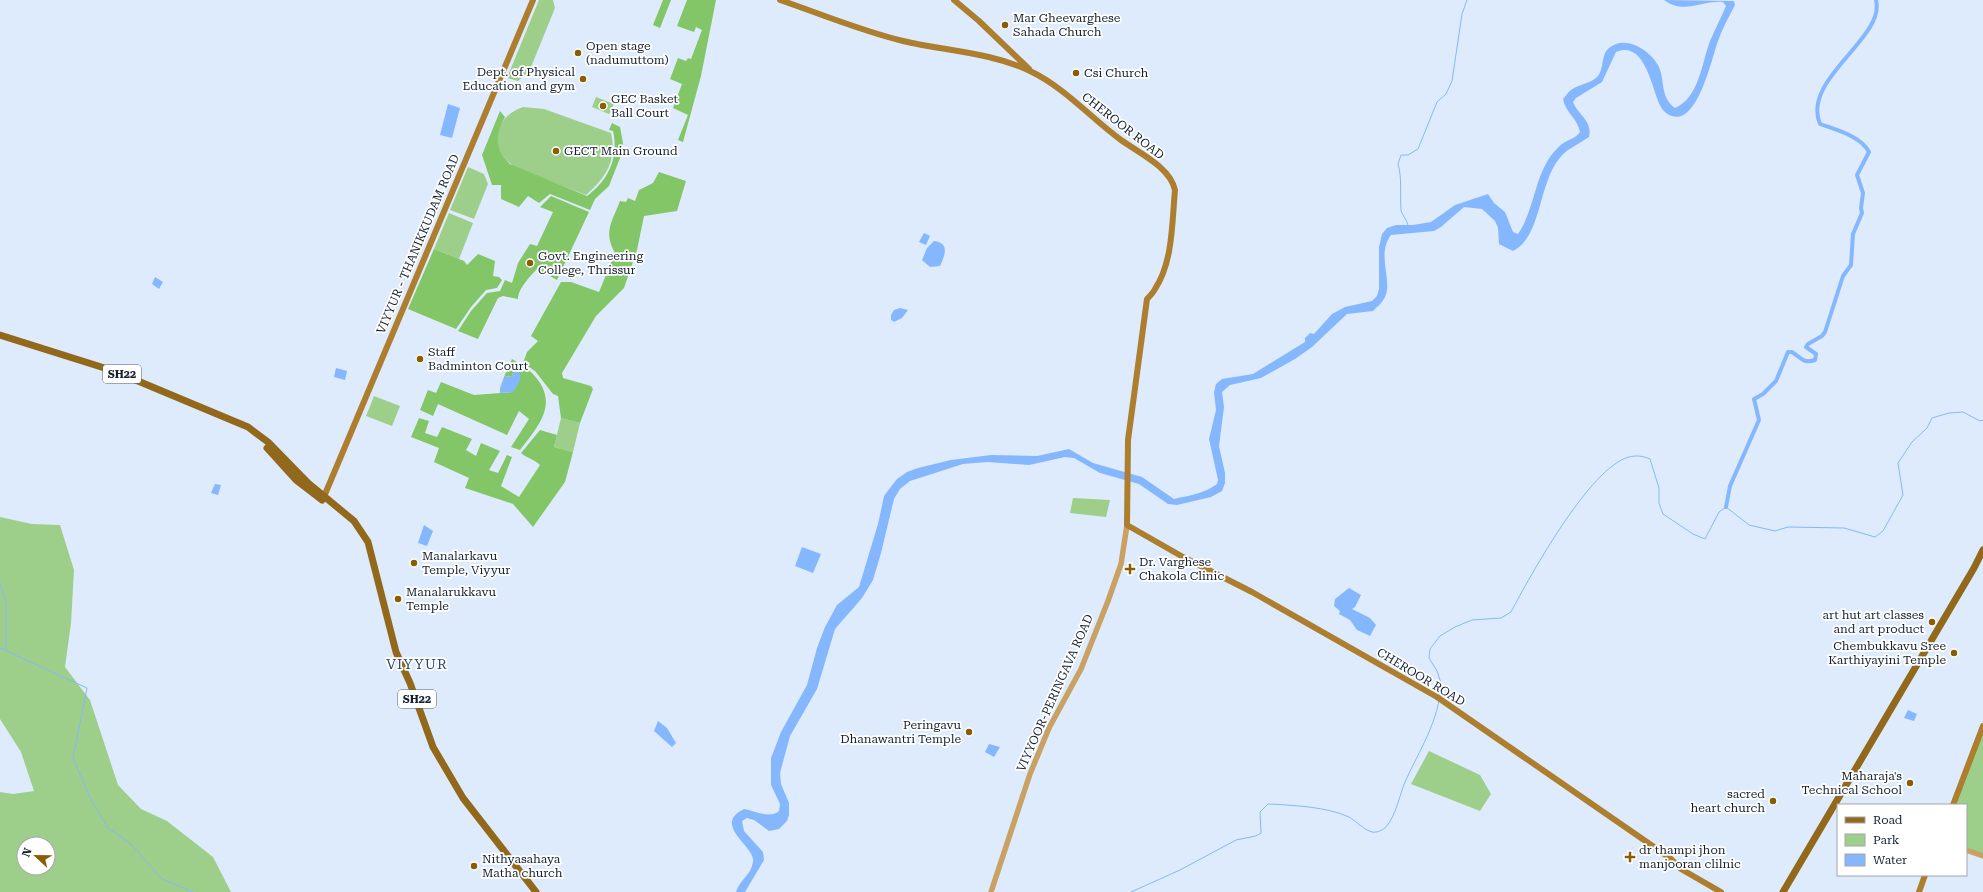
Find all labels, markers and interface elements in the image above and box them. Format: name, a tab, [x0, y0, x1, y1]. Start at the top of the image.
place label: Mar Gheevarghese Sahada Church	[1013, 11, 1121, 39]
marker: Mar Gheevarghese Sahada Church	[1000, 20, 1010, 30]
place label: Open stage (nadumuttom)	[586, 39, 669, 67]
marker: Open stage (nadumuttom)	[573, 48, 583, 58]
place label: Dept. of Physical Education and gym	[463, 65, 575, 93]
place label: Csi Church	[1084, 66, 1149, 80]
marker: Csi Church	[1071, 68, 1081, 78]
marker: Dept. of Physical Education and gym	[578, 74, 588, 84]
street label: CHEROOR ROAD	[1079, 90, 1167, 162]
place label: GEC Basket Ball Court	[611, 92, 678, 120]
marker: GEC Basket Ball Court	[598, 101, 608, 111]
place label: GECT Main Ground	[564, 144, 678, 158]
marker: GECT Main Ground	[551, 146, 561, 156]
street label: VIYYUR - THANIKKUDAM ROAD	[374, 152, 462, 336]
place label: Govt. Engineering College, Thrissur	[538, 249, 643, 277]
marker: Govt. Engineering College, Thrissur	[525, 258, 535, 268]
place label: Staff Badminton Court	[428, 345, 529, 373]
marker: Staff Badminton Court	[415, 354, 425, 364]
road number: SH22	[103, 365, 141, 383]
place label: Manalarkavu Temple, Viyyur	[422, 549, 510, 577]
place label: Dr. Varghese Chakola Clinic	[1139, 555, 1224, 583]
marker: Manalarkavu Temple, Viyyur	[409, 558, 419, 568]
marker: Dr. Varghese Chakola Clinic	[1124, 563, 1136, 575]
place label: Manalarukkavu Temple	[406, 585, 496, 613]
marker: Manalarukkavu Temple	[393, 594, 403, 604]
place label: art hut art classes and art product	[1823, 608, 1925, 636]
street label: VIYYOOR-PERINGAVA ROAD	[1014, 612, 1096, 774]
marker: art hut art classes and art product	[1927, 617, 1937, 627]
place label: Chembukkavu Sree Karthiyayini Temple	[1828, 639, 1946, 667]
street label: CHEROOR ROAD	[1374, 645, 1468, 709]
marker: Chembukkavu Sree Karthiyayini Temple	[1949, 648, 1959, 658]
district label: VIYYUR	[386, 656, 448, 672]
road number: SH22	[398, 690, 436, 708]
place label: Peringavu Dhanawantri Temple	[840, 718, 962, 746]
marker: Peringavu Dhanawantri Temple	[964, 727, 974, 737]
place label: Maharaja's Technical School	[1802, 769, 1902, 797]
marker: Maharaja's Technical School	[1905, 778, 1915, 788]
place label: sacred heart church	[1690, 787, 1765, 815]
marker: sacred heart church	[1768, 796, 1778, 806]
legend	[1837, 804, 1967, 876]
text: Road	[1873, 813, 1903, 827]
text: Park	[1873, 833, 1900, 847]
north arrow	[16, 836, 56, 876]
place label: dr thampi jhon manjooran clilnic	[1639, 843, 1741, 871]
text: N	[20, 846, 35, 859]
marker: dr thampi jhon manjooran clilnic	[1624, 851, 1636, 863]
place label: Nithyasahaya Matha church	[482, 852, 563, 880]
text: Water	[1873, 853, 1907, 867]
marker: Nithyasahaya Matha church	[469, 861, 479, 871]

